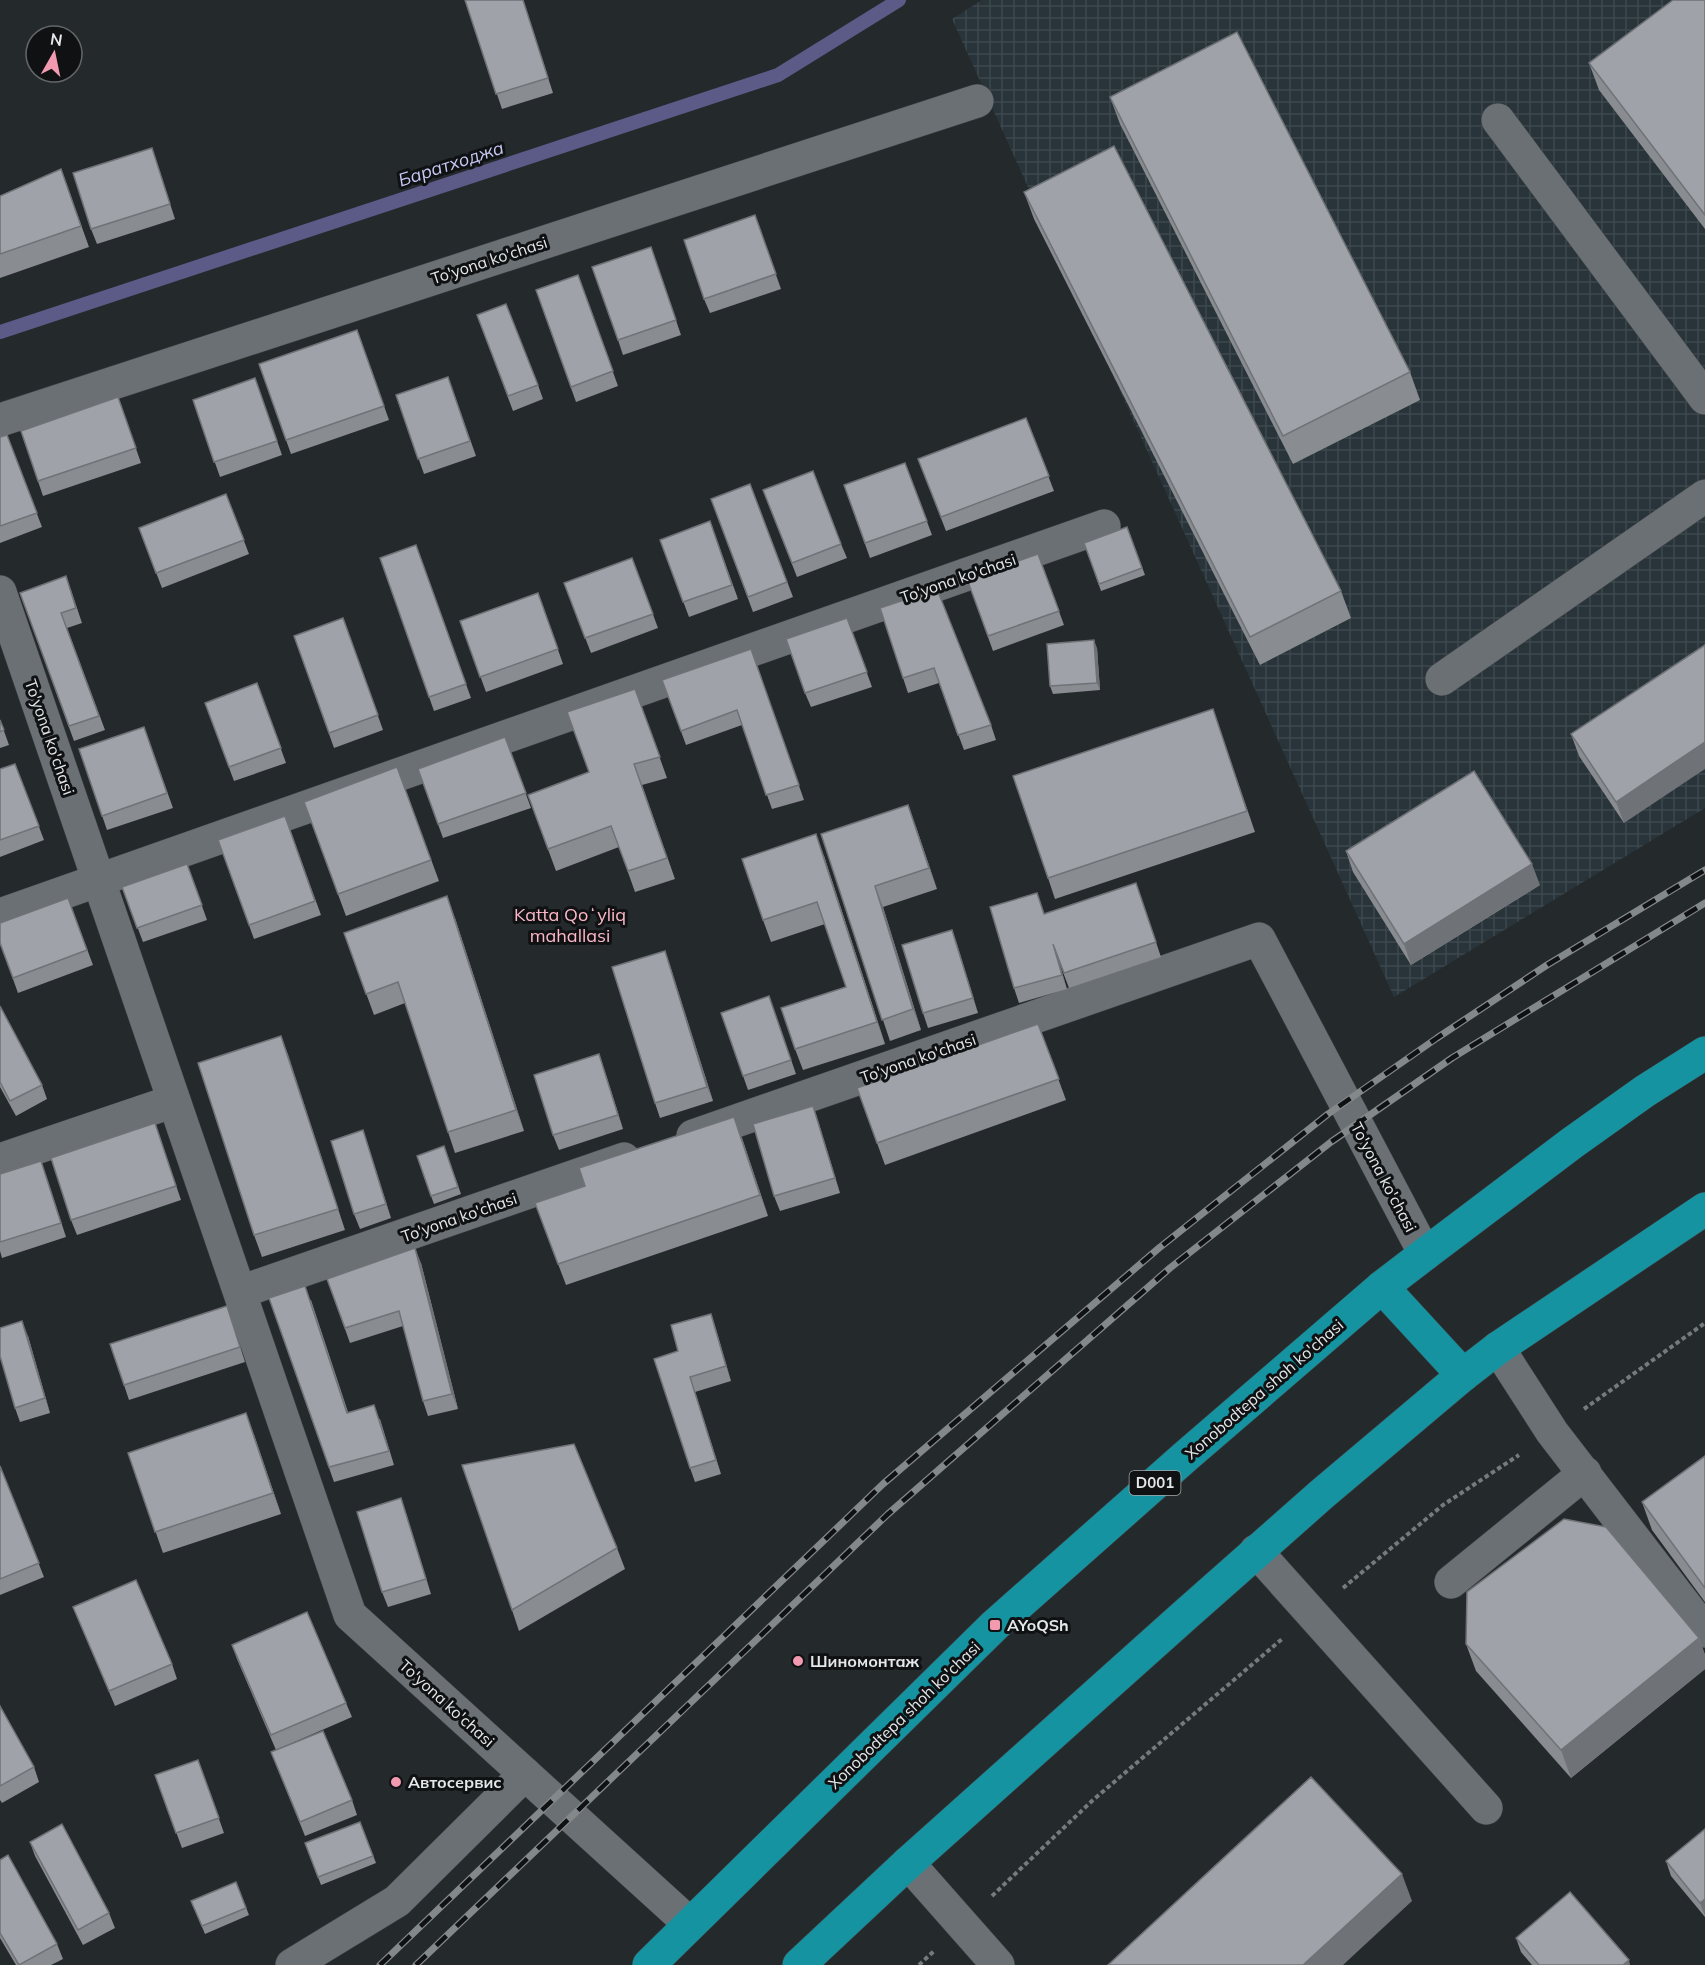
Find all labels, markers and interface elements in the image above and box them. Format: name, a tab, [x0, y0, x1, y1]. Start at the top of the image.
north arrow	[24, 24, 84, 84]
text: N	[49, 28, 64, 50]
water label: Баратходжа	[395, 136, 507, 191]
street label: To'yona ko'chasi	[428, 232, 550, 288]
street label: To'yona ko'chasi	[897, 549, 1019, 607]
street label: To'yona ko'chasi	[21, 676, 79, 798]
district label: Katta Qoʻyliq mahallasi	[514, 903, 626, 947]
street label: To'yona ko'chasi	[857, 1029, 979, 1087]
street label: To'yona ko'chasi	[1347, 1119, 1421, 1235]
street label: To'yona ko'chasi	[398, 1188, 520, 1246]
street label: Xonobodtepa shoh ko'chasi	[1181, 1315, 1347, 1463]
road number: D001	[1130, 1471, 1180, 1495]
place label: AYoQSh	[1007, 1615, 1069, 1635]
marker: AYoQSh	[988, 1618, 1002, 1632]
street label: Xonobodtepa shoh ko'chasi	[824, 1637, 984, 1793]
place label: Шиномонтаж	[810, 1651, 920, 1671]
marker: Шиномонтаж	[791, 1654, 805, 1668]
street label: To'yona ko'chasi	[395, 1655, 499, 1751]
place label: Автосервис	[408, 1772, 502, 1792]
marker: Автосервис	[389, 1775, 403, 1789]

